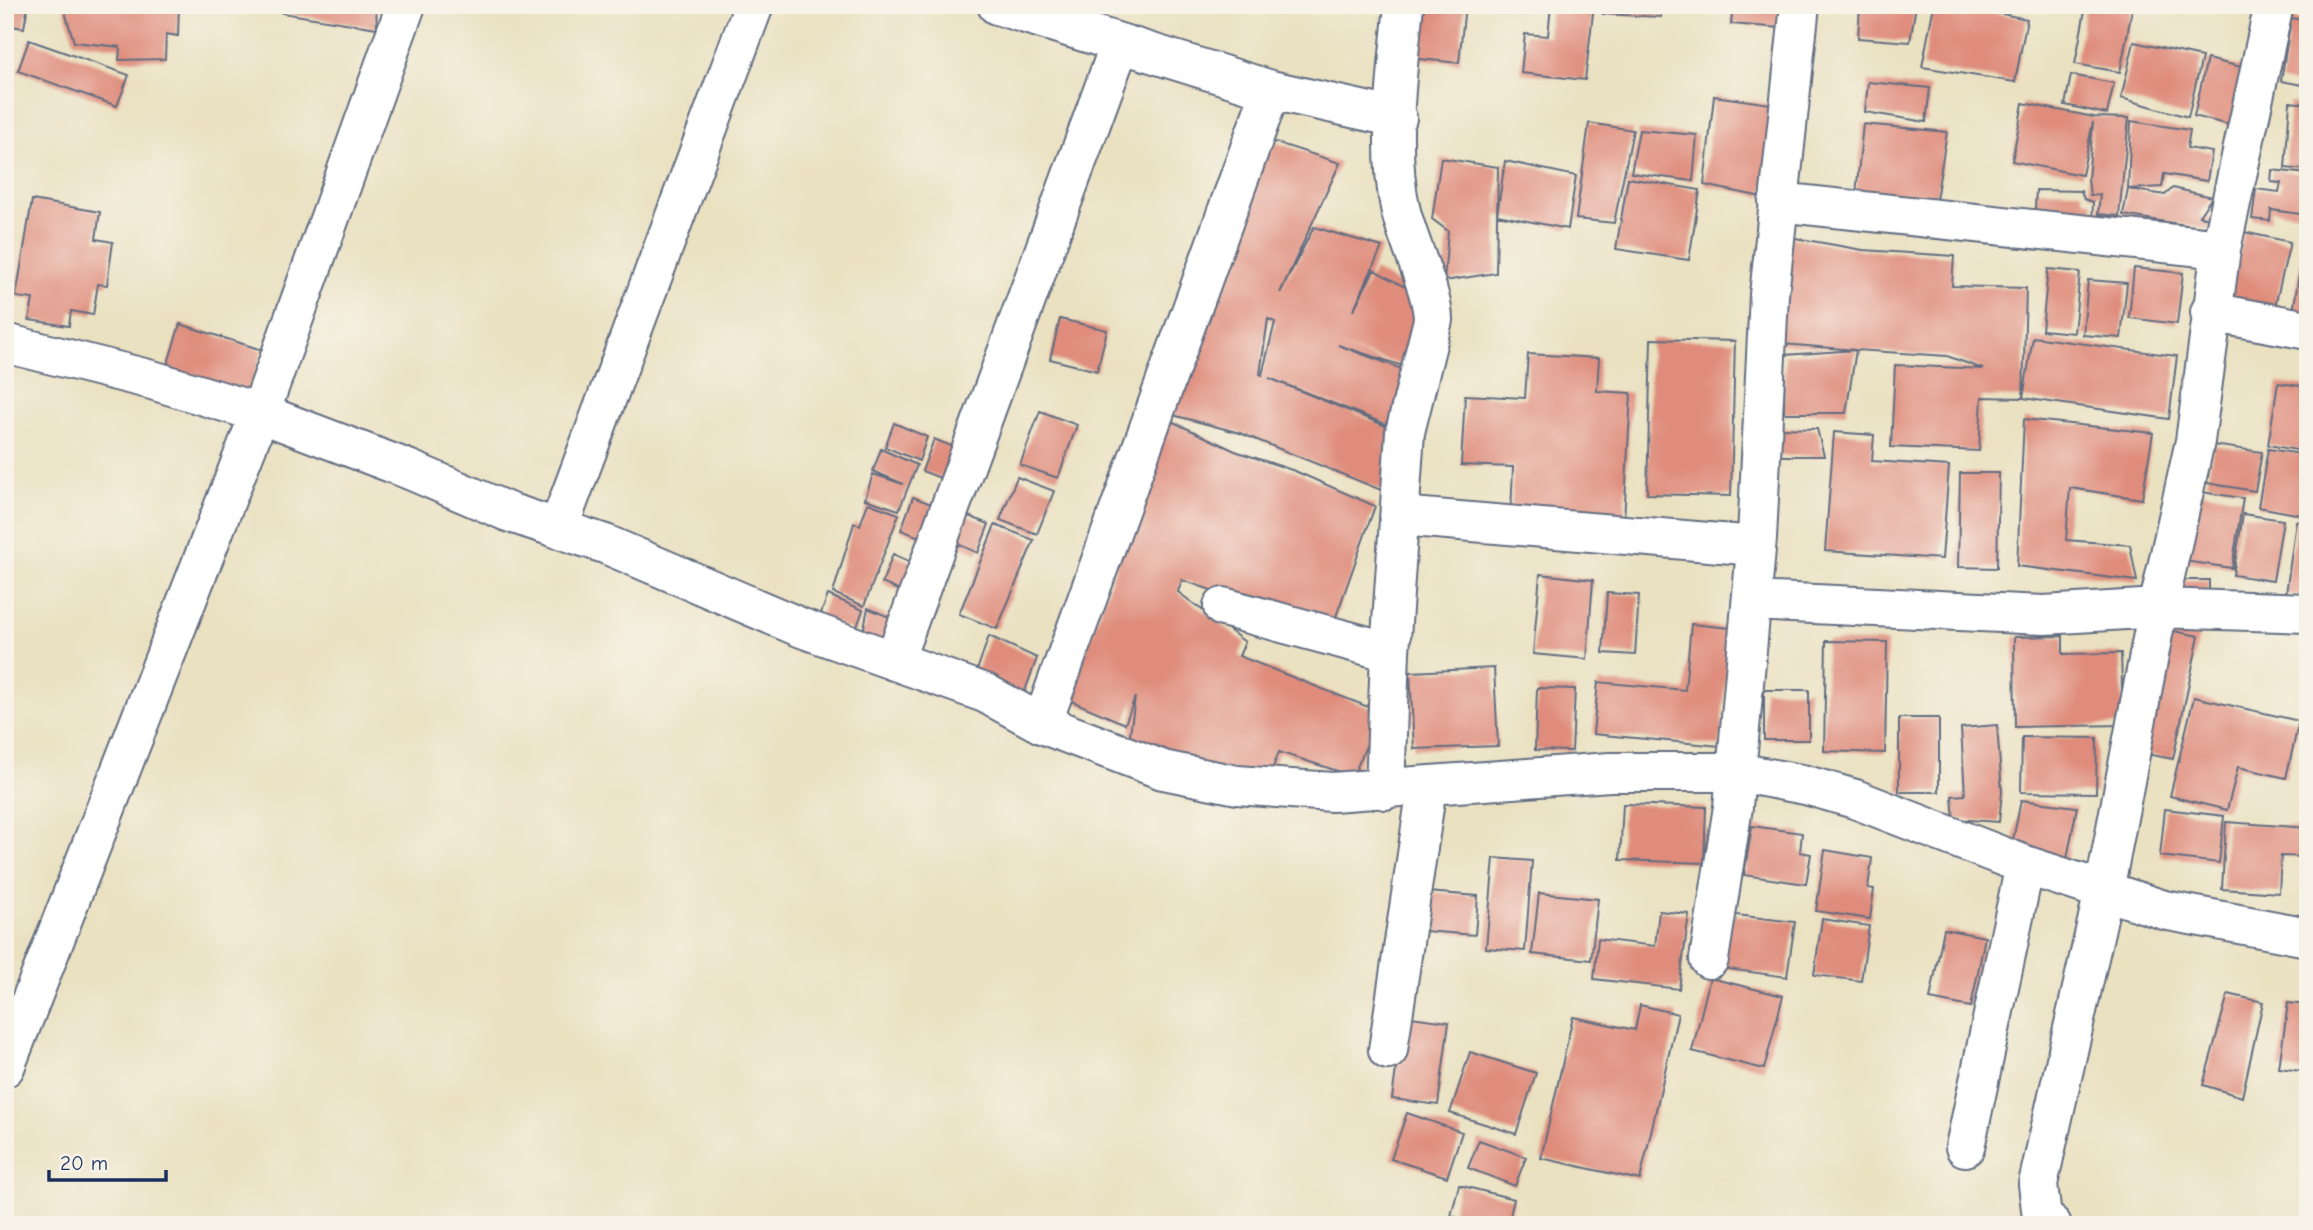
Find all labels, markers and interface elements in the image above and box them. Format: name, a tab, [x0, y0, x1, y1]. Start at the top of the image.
scale bar	[49, 1139, 166, 1183]
text: 20 m	[60, 1151, 108, 1175]

